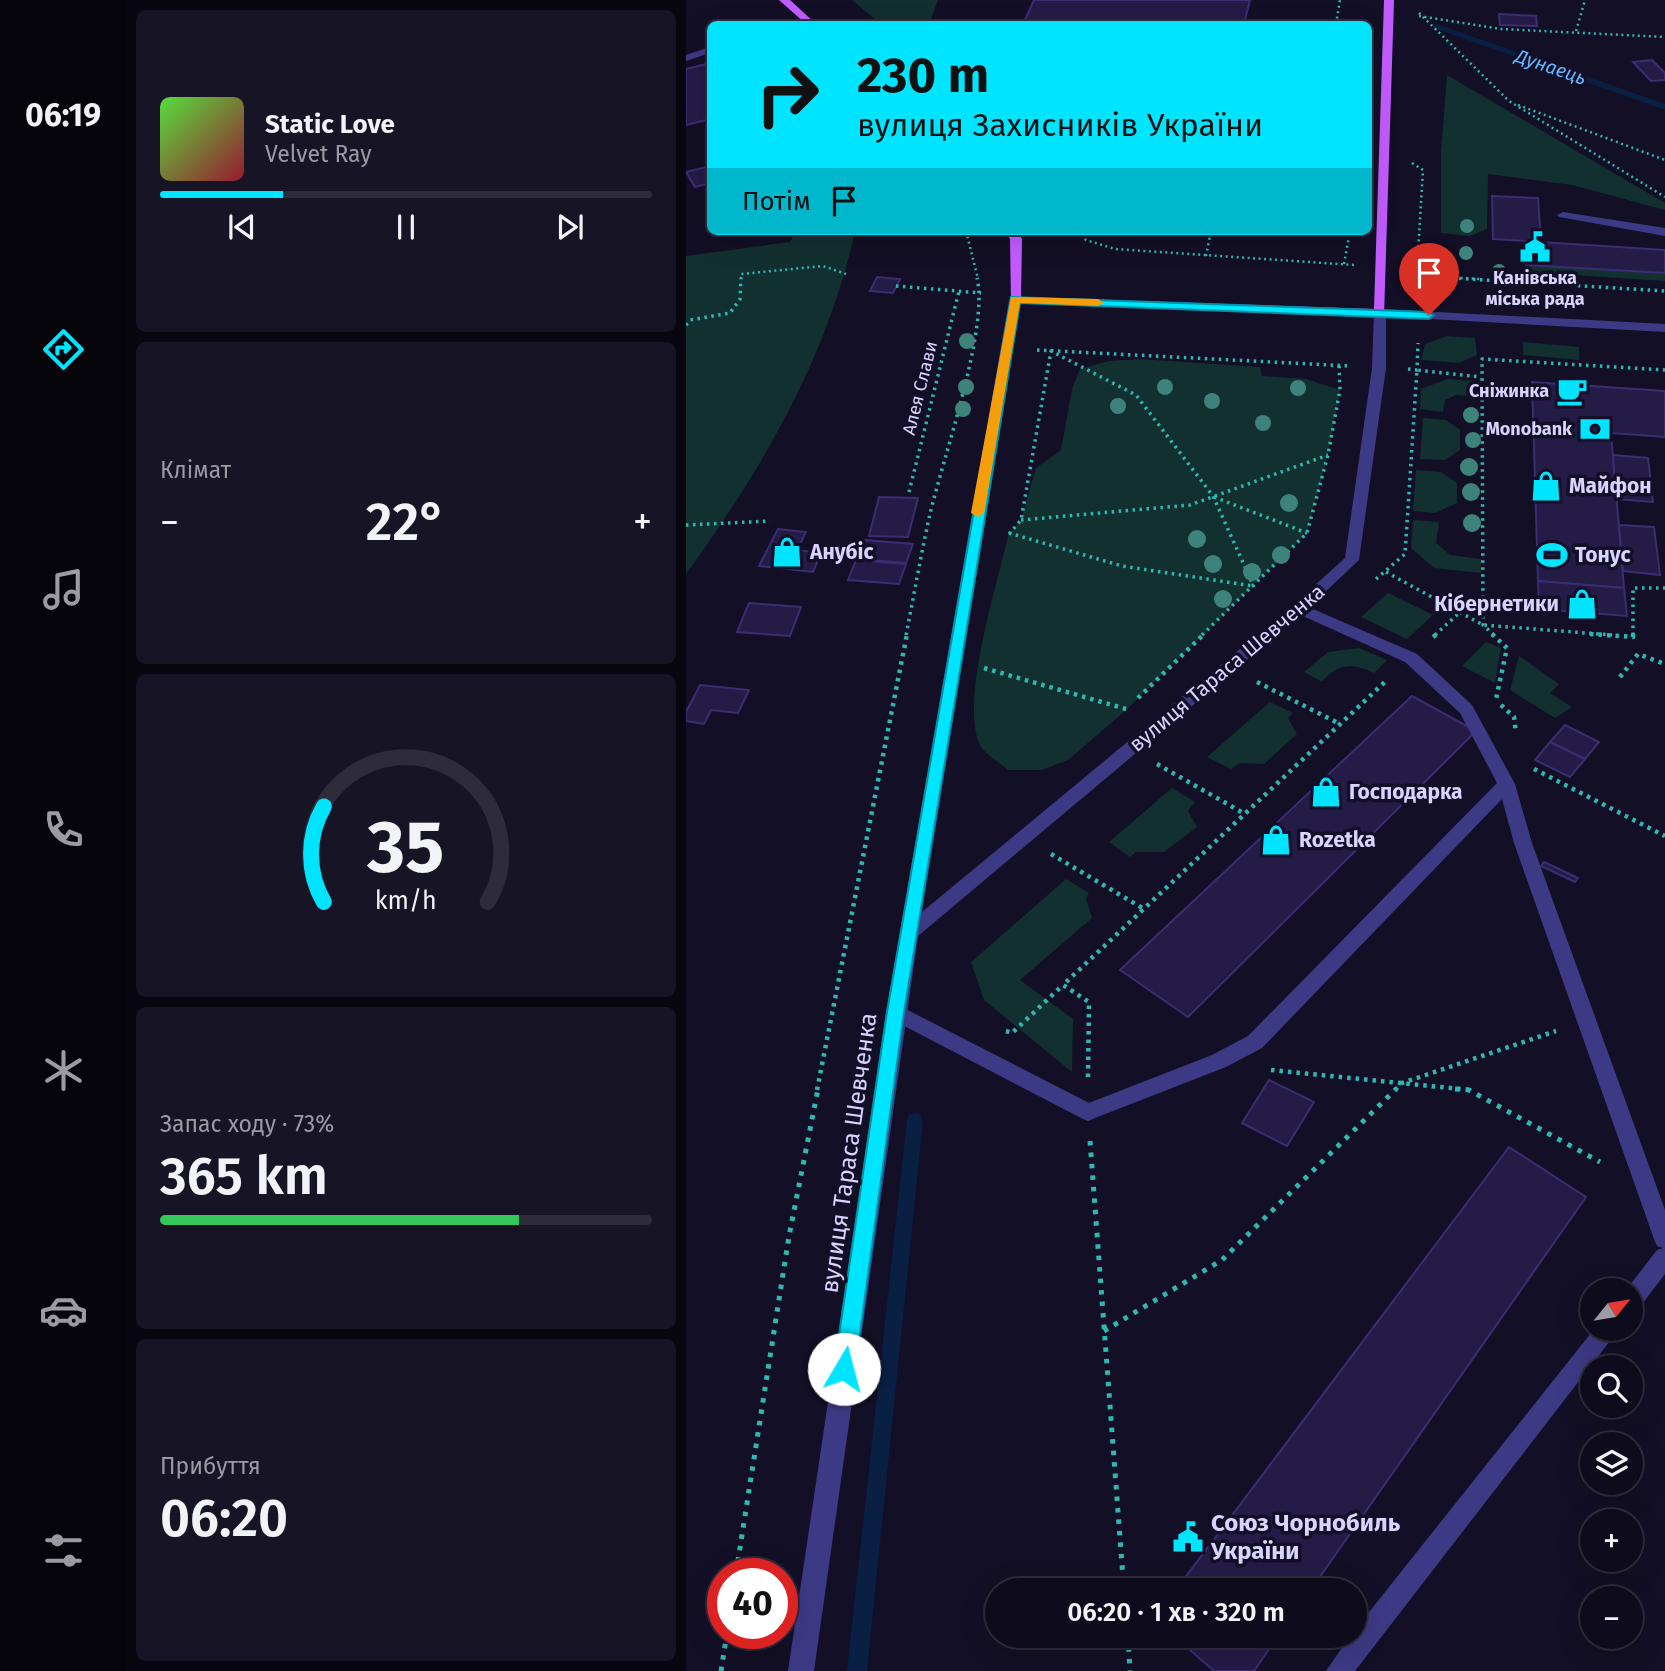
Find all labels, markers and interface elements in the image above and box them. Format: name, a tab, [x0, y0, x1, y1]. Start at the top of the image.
water label: Дунаець	[1511, 44, 1589, 90]
text: 230 m	[857, 46, 989, 105]
icon: right	[742, 49, 833, 140]
text: 06:19	[25, 96, 101, 134]
text: вулиця Захисників України	[857, 106, 1263, 144]
text: Static Love	[265, 109, 395, 140]
text: Velvet Ray	[265, 140, 372, 168]
icon: arrive	[825, 182, 863, 220]
text: Потім	[742, 186, 811, 217]
icon: previous	[223, 208, 261, 246]
icon: pause	[387, 208, 425, 246]
icon: next	[551, 208, 589, 246]
public building icon: Канівська міська рада	[1518, 230, 1552, 264]
pin	[1399, 243, 1459, 315]
icon: arrive	[1410, 254, 1448, 292]
place label: Канівська міська рада	[1485, 267, 1585, 310]
icon: directions	[39, 325, 88, 374]
street label: Алея Слави	[898, 339, 942, 437]
cafe icon: Сніжинка	[1555, 374, 1589, 408]
place label: Сніжинка	[1469, 380, 1549, 402]
bank icon: Monobank	[1578, 412, 1612, 446]
place label: Monobank	[1486, 418, 1573, 440]
text: Клімат	[160, 456, 231, 484]
shop icon: Майфон	[1529, 469, 1563, 503]
place label: Майфон	[1569, 473, 1652, 499]
text: 22°	[366, 491, 446, 554]
text: −	[160, 499, 179, 545]
text: +	[633, 499, 652, 545]
shop icon: Анубіс	[770, 535, 804, 569]
sports icon: Тонус	[1535, 538, 1569, 572]
place label: Анубіс	[809, 539, 874, 565]
place label: Тонус	[1575, 542, 1631, 568]
icon: music	[39, 565, 88, 614]
street label: вулиця Тараса Шевченка	[1124, 579, 1330, 757]
shop icon: Кібернетики	[1565, 587, 1599, 621]
place label: Кібернетики	[1434, 591, 1559, 617]
shop icon: Господарка	[1309, 775, 1343, 809]
place label: Господарка	[1349, 779, 1463, 805]
text: 35	[367, 804, 444, 891]
icon: phone	[39, 805, 88, 854]
shop icon: Rozetka	[1259, 823, 1293, 857]
place label: Rozetka	[1299, 827, 1376, 853]
text: km/h	[375, 885, 437, 915]
street label: вулиця Тараса Шевченка	[815, 1011, 883, 1295]
icon: climate	[39, 1046, 88, 1095]
text: Запас ходу · 73%	[160, 1110, 334, 1138]
text: 365 km	[160, 1145, 328, 1208]
north arrow	[1580, 1278, 1643, 1340]
map controls	[1580, 1278, 1643, 1649]
icon: car	[39, 1286, 88, 1335]
position arrow	[807, 1332, 881, 1406]
button: search	[1580, 1355, 1643, 1418]
button: layers	[1580, 1432, 1643, 1495]
text: Прибуття	[160, 1452, 261, 1480]
text: 06:20	[160, 1487, 288, 1550]
place label: Союз Чорнобиль України	[1210, 1509, 1401, 1565]
button: +	[1580, 1509, 1643, 1572]
public building icon: Союз Чорнобиль України	[1171, 1520, 1205, 1554]
icon: filters	[39, 1526, 88, 1575]
speed limit sign: 40	[707, 1558, 798, 1649]
button: −	[1580, 1586, 1643, 1649]
text: 06:20 · 1 хв · 320 m	[1067, 1597, 1285, 1628]

